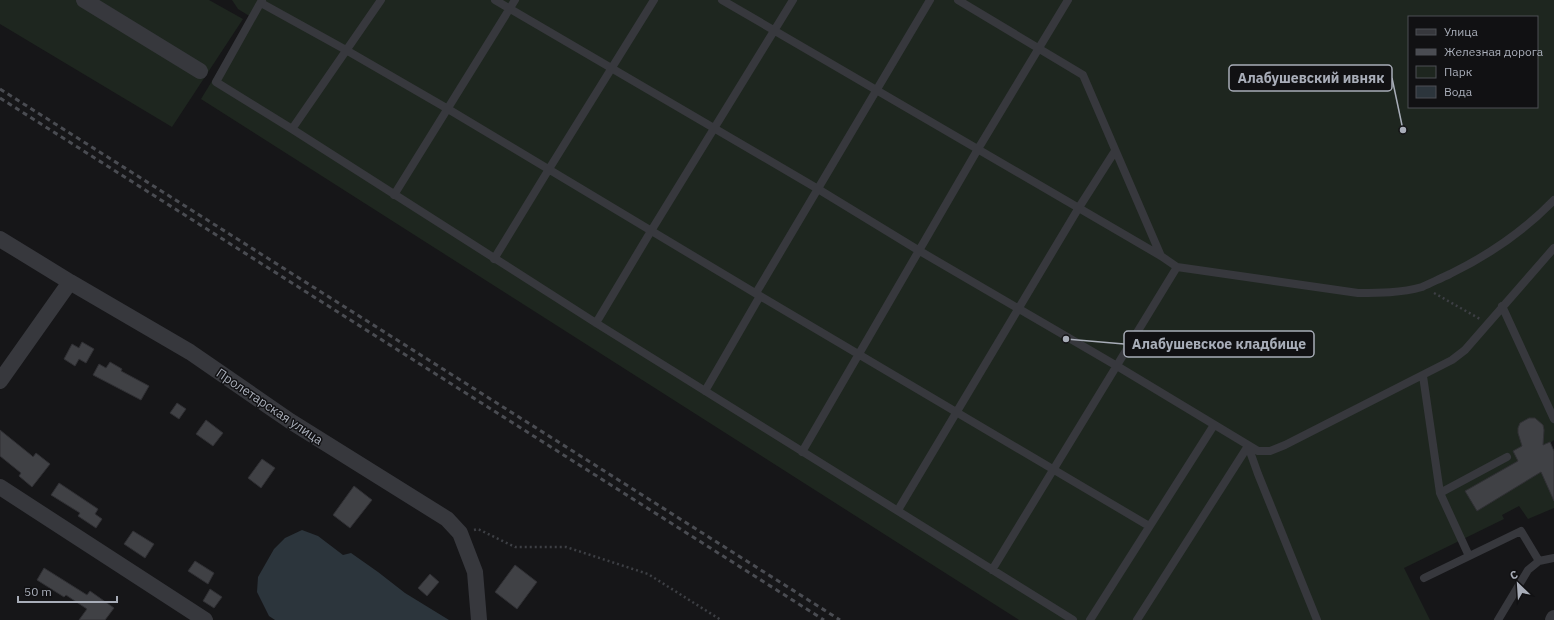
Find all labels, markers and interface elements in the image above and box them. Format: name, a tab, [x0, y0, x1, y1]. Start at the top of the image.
legend	[1408, 16, 1538, 108]
text: Улица	[1444, 24, 1478, 39]
text: Железная дорога	[1444, 44, 1544, 59]
text: Парк	[1444, 64, 1473, 79]
callout: Алабушевский ивняк	[1229, 65, 1392, 91]
text: Алабушевский ивняк	[1238, 69, 1384, 87]
text: Вода	[1444, 84, 1473, 99]
callout: Алабушевское кладбище	[1124, 331, 1314, 357]
text: Алабушевское кладбище	[1132, 335, 1306, 353]
street label: Пролетарская улица	[213, 364, 326, 448]
north arrow	[1498, 564, 1538, 604]
text: С	[1508, 567, 1520, 583]
scale bar	[18, 578, 117, 604]
text: 50 m	[24, 584, 52, 599]

